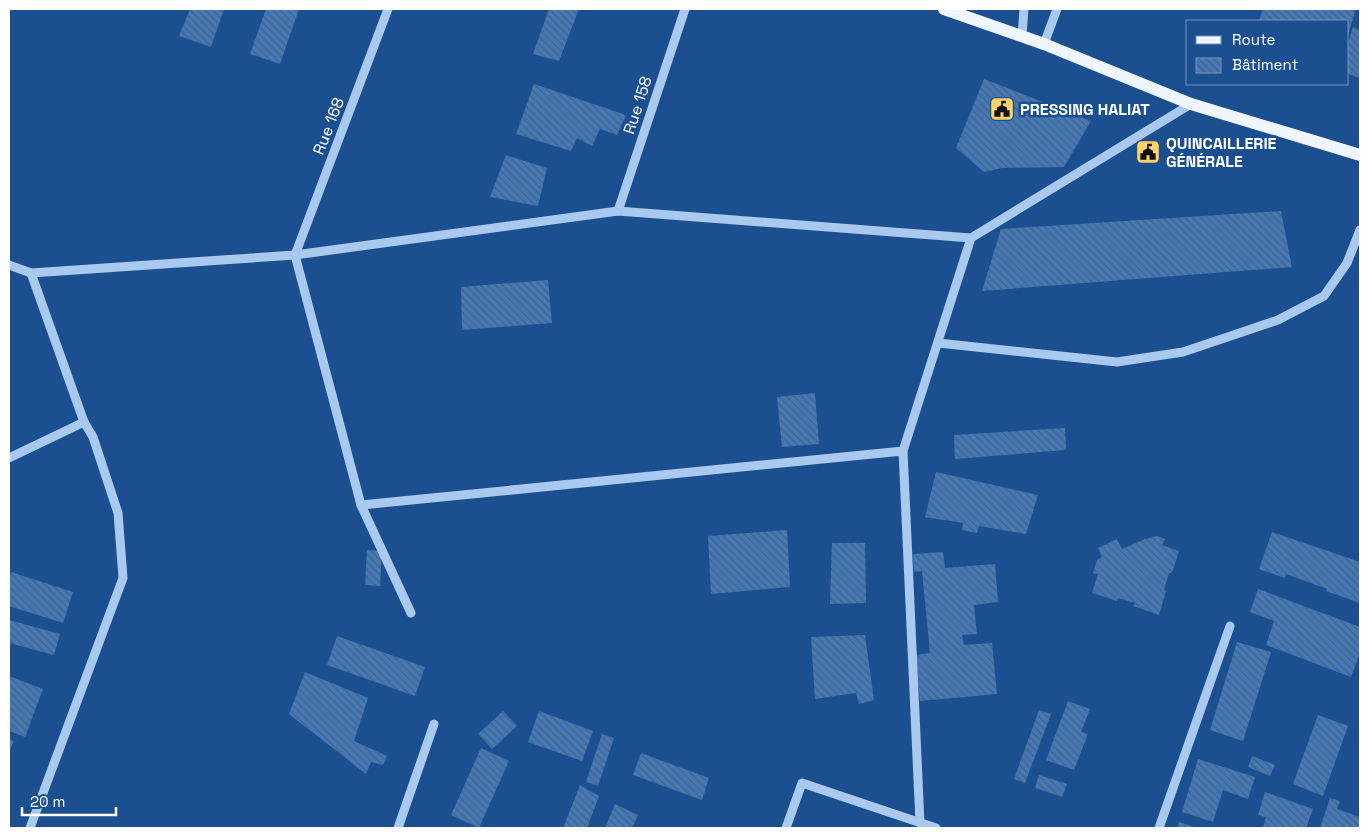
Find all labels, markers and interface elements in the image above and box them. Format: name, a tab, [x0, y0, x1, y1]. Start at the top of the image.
legend	[1186, 20, 1349, 85]
text: Route	[1232, 30, 1276, 49]
text: Bâtiment	[1232, 55, 1298, 74]
street label: Rue 158	[618, 73, 657, 137]
street label: Rue 168	[308, 94, 349, 158]
public building icon: PRESSING HALIAT	[989, 96, 1015, 122]
place label: PRESSING HALIAT	[1020, 99, 1150, 120]
place label: QUINCAILLERIE GÉNÉRALE	[1166, 133, 1277, 172]
public building icon: QUINCAILLERIE GÉNÉRALE	[1135, 139, 1161, 165]
scale bar	[22, 784, 116, 816]
text: 20 m	[30, 792, 65, 811]

